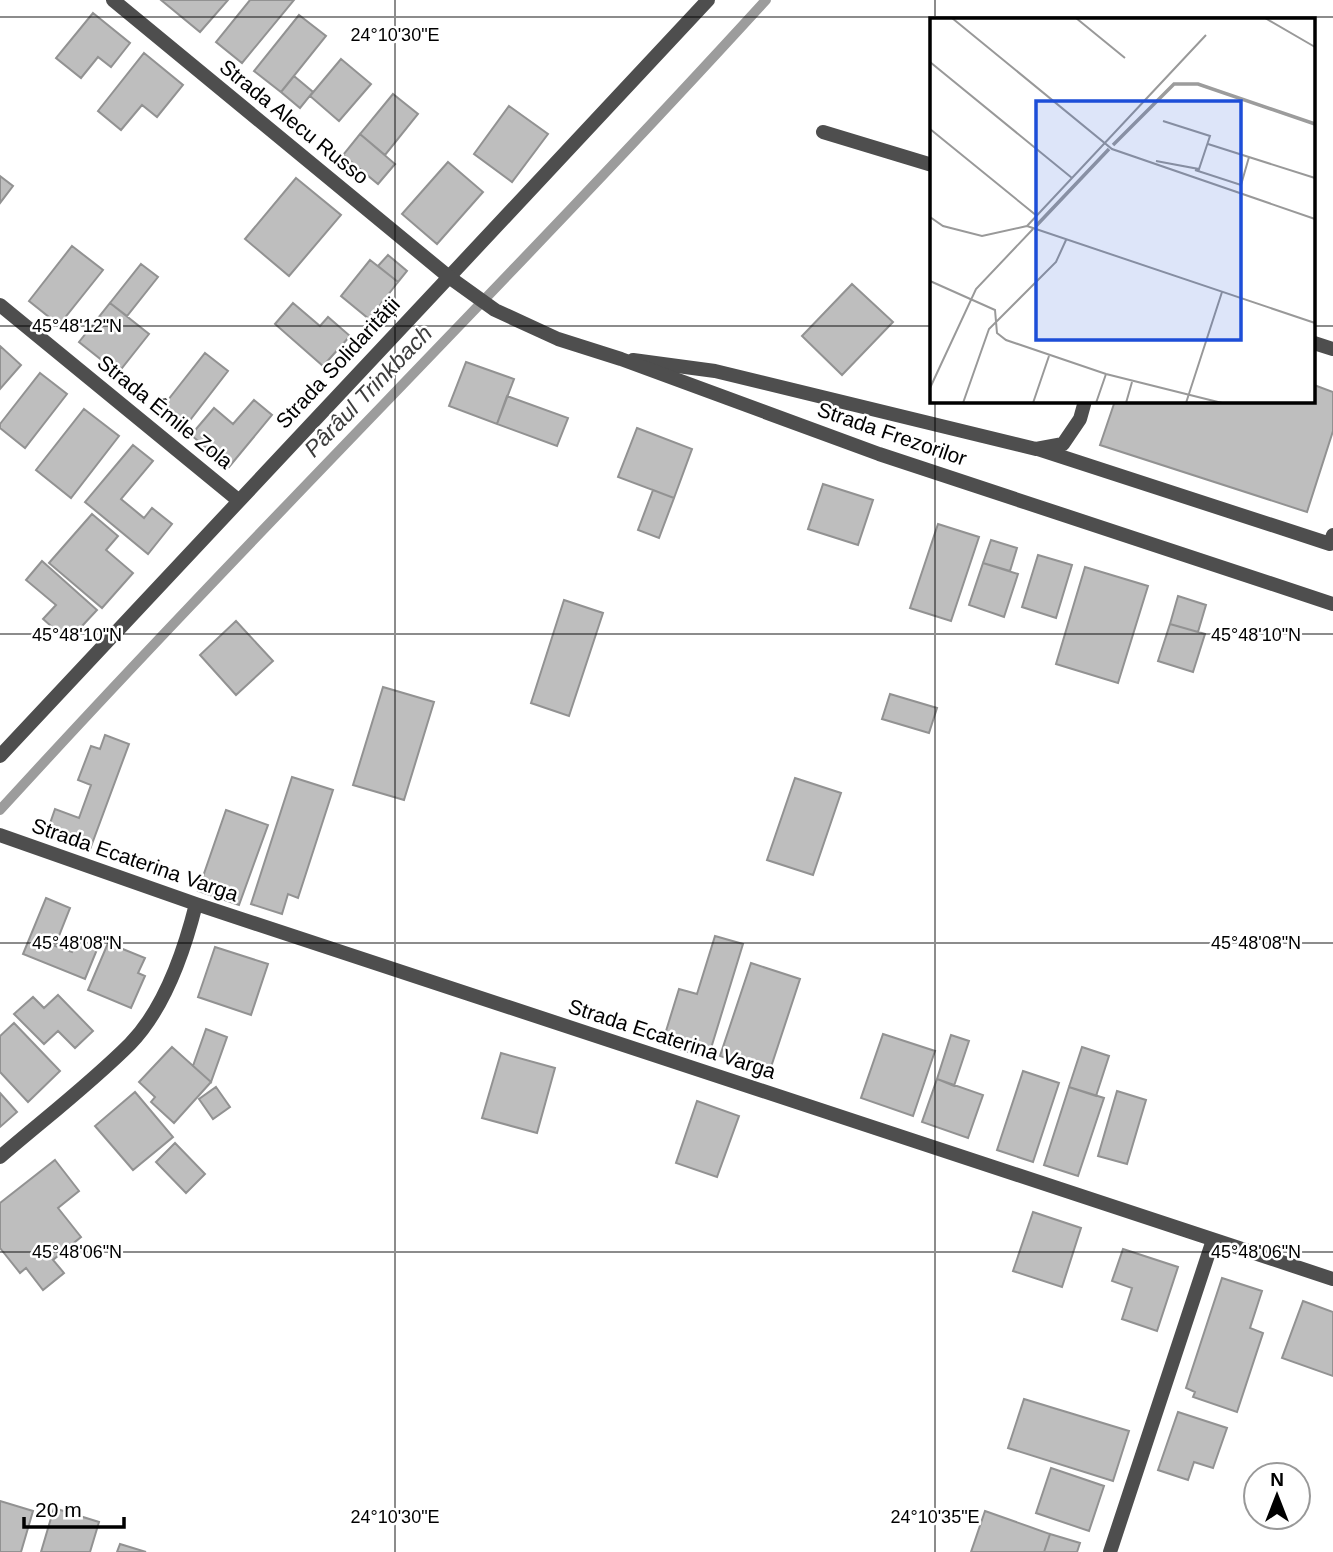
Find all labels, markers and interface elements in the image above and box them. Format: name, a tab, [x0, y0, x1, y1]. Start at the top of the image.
inset map	[930, 18, 1316, 402]
text: 24°10'30"E	[350, 25, 440, 45]
street label: Strada Alecu Russo	[215, 55, 373, 189]
street label: Strada Solidarității	[271, 292, 404, 433]
text: 45°48'12"N	[32, 316, 122, 336]
water label: Pârâul Trinkbach	[299, 320, 437, 462]
street label: Strada Émile Zola	[93, 350, 238, 473]
street label: Strada Frezorilor	[814, 397, 970, 470]
text: 45°48'10"N	[32, 625, 122, 645]
text: 45°48'10"N	[1211, 625, 1301, 645]
street label: Strada Ecaterina Varga	[29, 813, 242, 906]
text: 45°48'08"N	[32, 933, 122, 953]
text: 45°48'08"N	[1211, 933, 1301, 953]
street label: Strada Ecaterina Varga	[566, 994, 779, 1083]
text: 45°48'06"N	[32, 1242, 122, 1262]
text: 45°48'06"N	[1211, 1242, 1301, 1262]
north arrow	[1242, 1461, 1312, 1531]
text: N	[1270, 1469, 1284, 1490]
scale bar	[24, 1486, 124, 1530]
text: 20 m	[35, 1498, 82, 1521]
text: 24°10'30"E	[350, 1507, 440, 1527]
text: 24°10'35"E	[890, 1507, 980, 1527]

